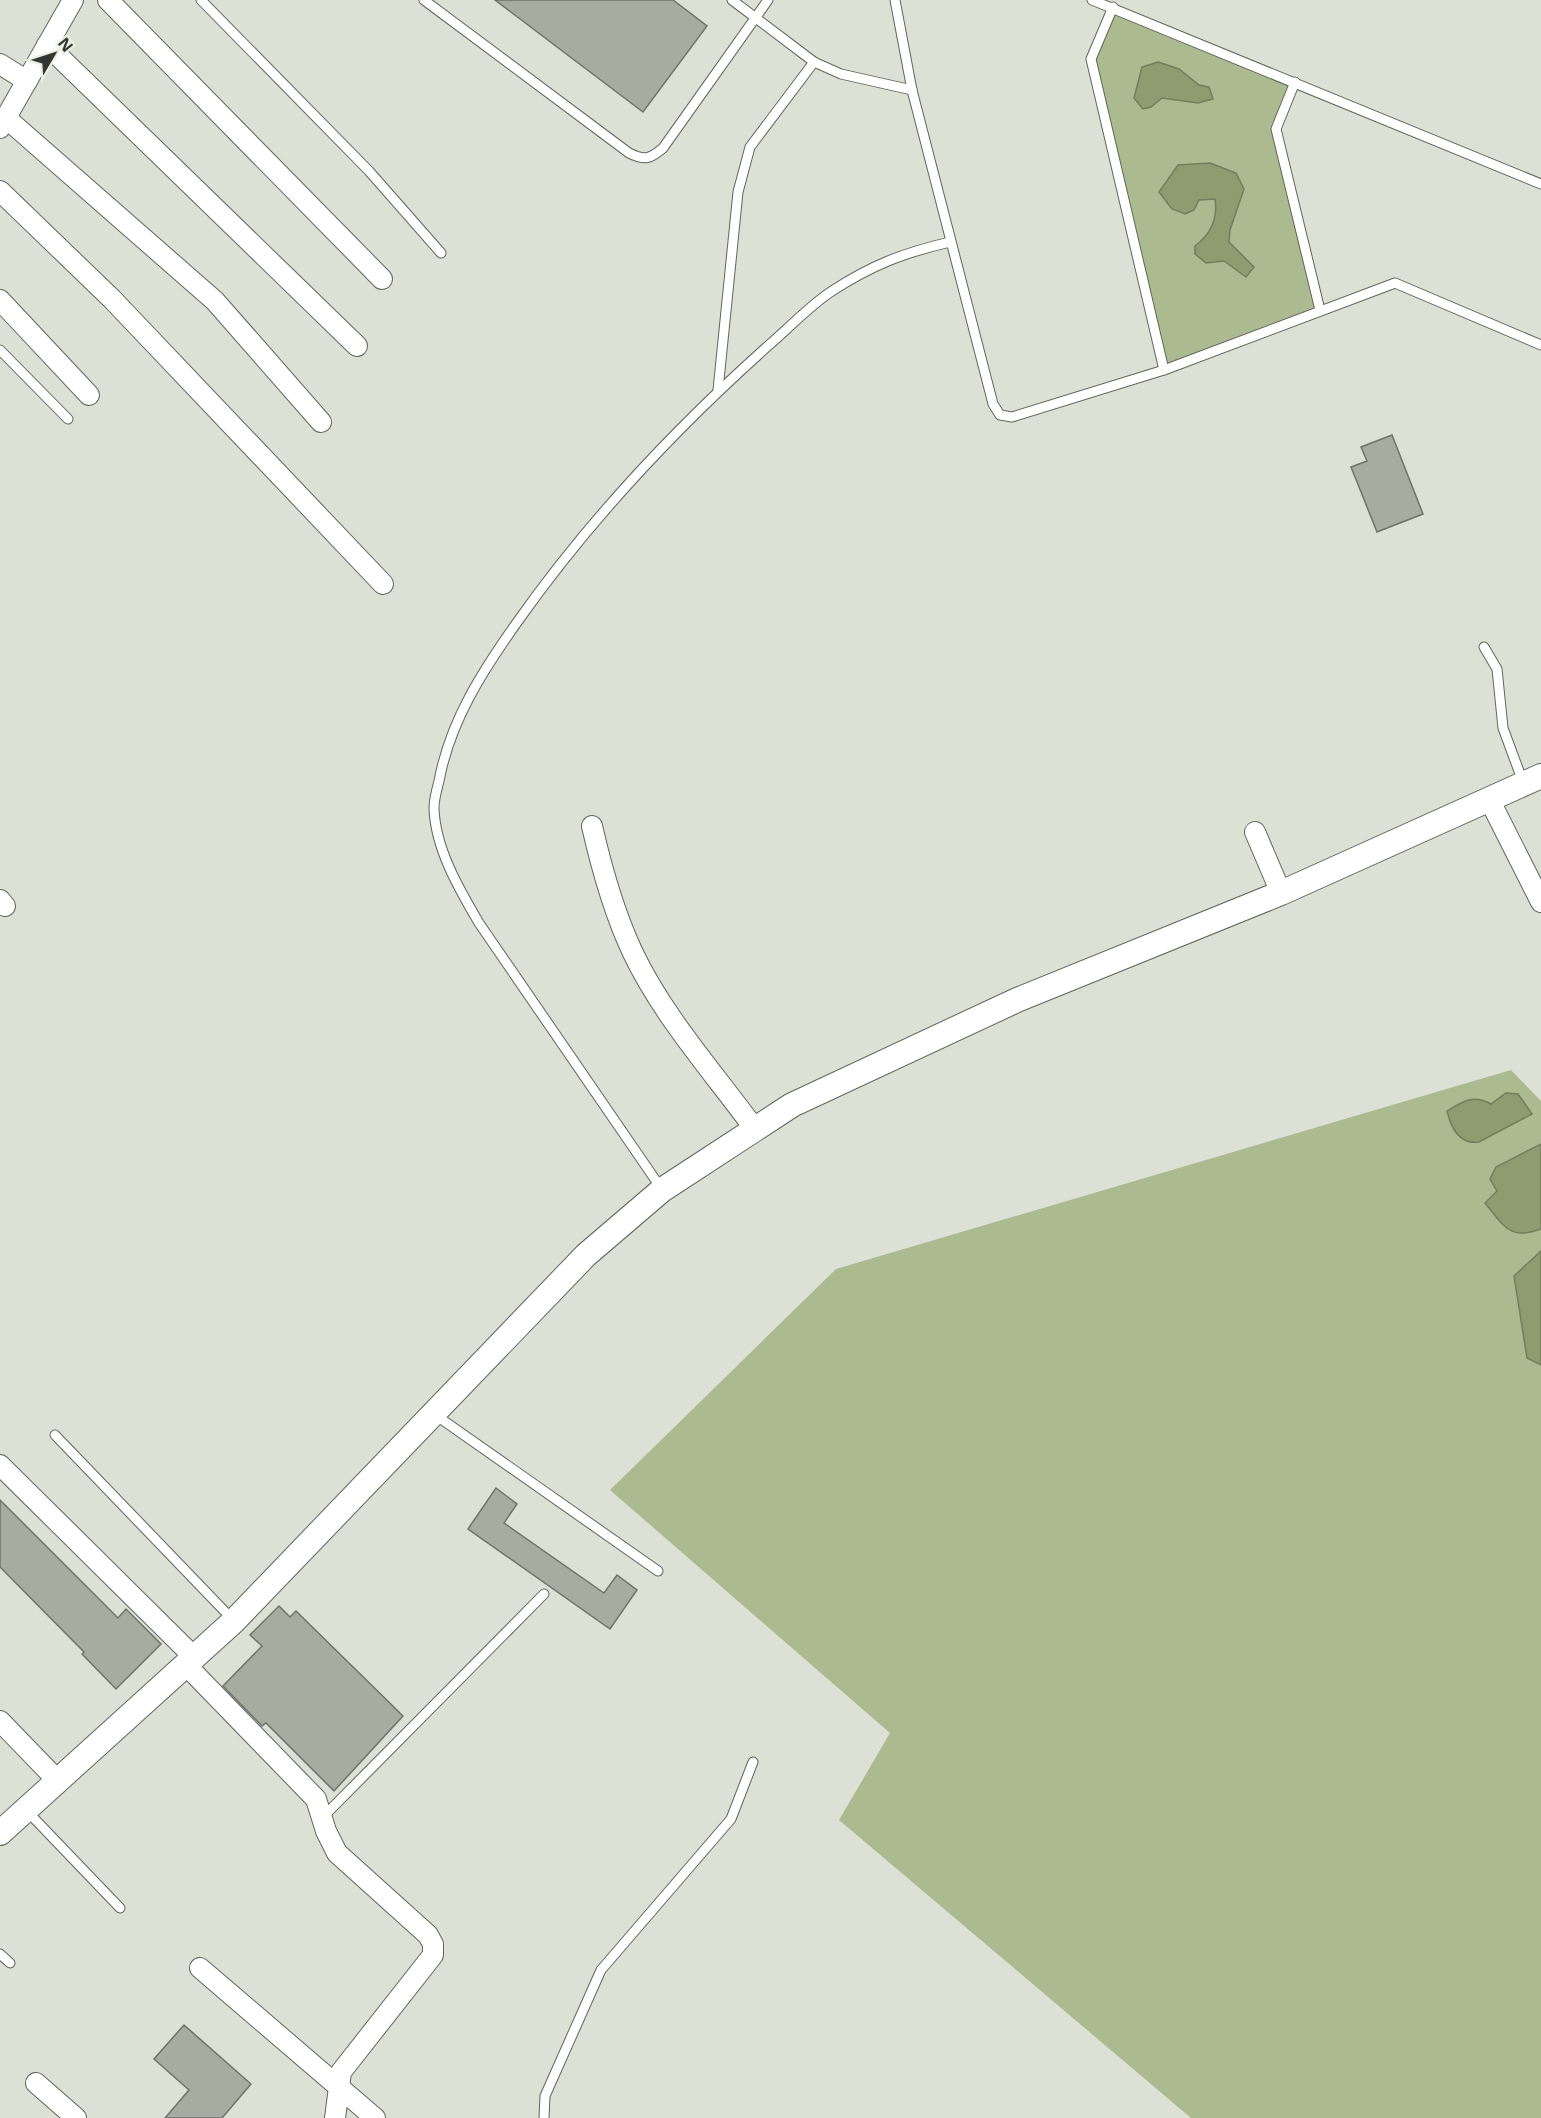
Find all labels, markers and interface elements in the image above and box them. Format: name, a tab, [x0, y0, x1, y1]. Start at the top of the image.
north arrow	[24, 24, 84, 84]
text: N	[53, 33, 78, 57]

